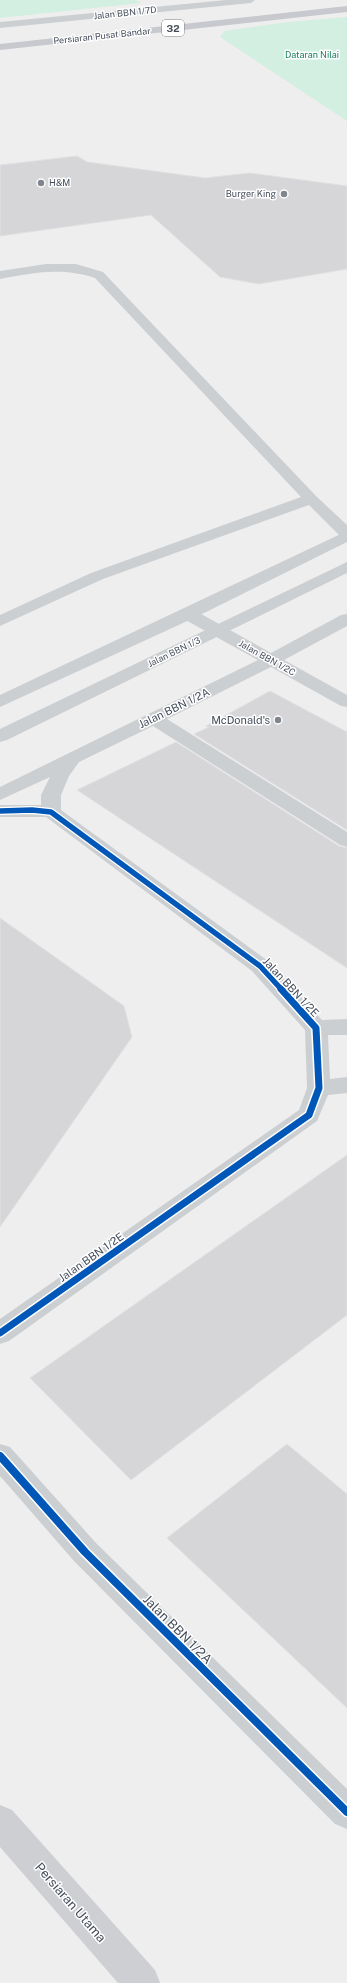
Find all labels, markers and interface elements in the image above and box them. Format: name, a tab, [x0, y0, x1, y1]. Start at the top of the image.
street label: Jalan BBN 1/7D	[93, 4, 157, 21]
road number: 32	[162, 20, 184, 36]
street label: Persiaran Pusat Bandar	[53, 25, 152, 46]
park label: Dataran Nilai	[285, 49, 339, 60]
place label: H&M	[49, 177, 70, 188]
marker: H&M	[36, 178, 46, 188]
place label: Burger King	[226, 188, 276, 199]
marker: Burger King	[279, 189, 289, 199]
street label: Jalan BBN 1/3	[146, 634, 202, 669]
street label: Jalan BBN 1/2C	[237, 637, 297, 678]
street label: Jalan BBN 1/2A	[137, 686, 212, 730]
place label: McDonald's	[211, 714, 270, 726]
marker: McDonald's	[273, 715, 283, 725]
street label: Jalan BBN 1/2E	[261, 955, 322, 1019]
street label: Jalan BBN 1/2E	[56, 1230, 126, 1284]
street label: Jalan BBN 1/2A	[140, 1592, 215, 1667]
street label: Persiaran Utama	[32, 1860, 109, 1945]

